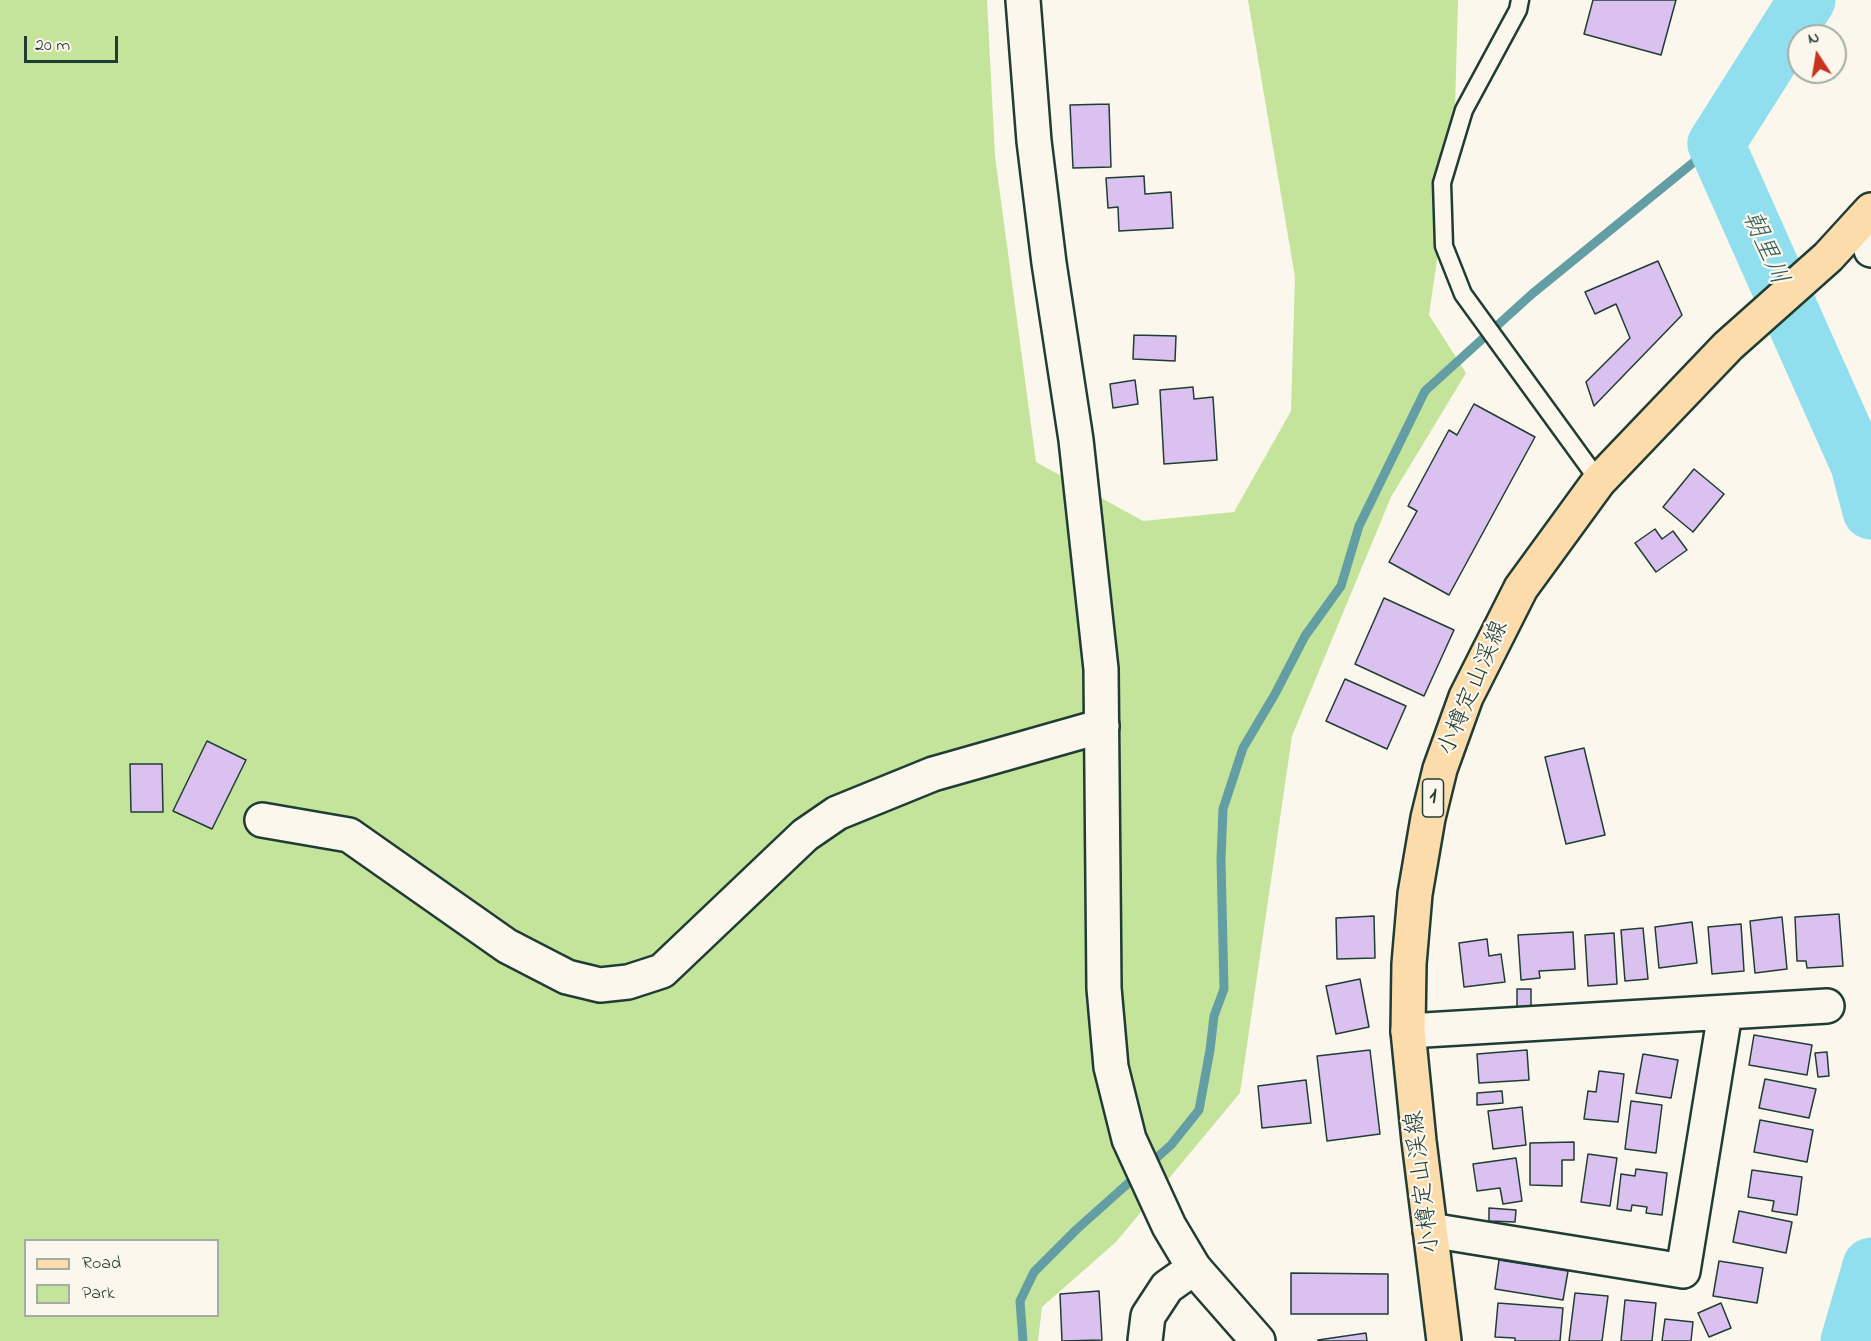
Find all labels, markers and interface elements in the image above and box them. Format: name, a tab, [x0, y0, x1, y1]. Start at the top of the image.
scale bar	[27, 24, 122, 62]
north arrow	[1787, 24, 1847, 84]
text: N	[1806, 25, 1821, 51]
text: 20 m	[35, 33, 70, 59]
water label: 朝里川	[1733, 207, 1793, 291]
street label: 小樽定山渓線	[1434, 617, 1516, 761]
road number: 1	[1422, 779, 1444, 817]
street label: 小樽定山渓線	[1402, 1109, 1448, 1255]
legend	[24, 1239, 219, 1317]
text: Road	[82, 1251, 121, 1277]
text: Park	[82, 1281, 115, 1307]

